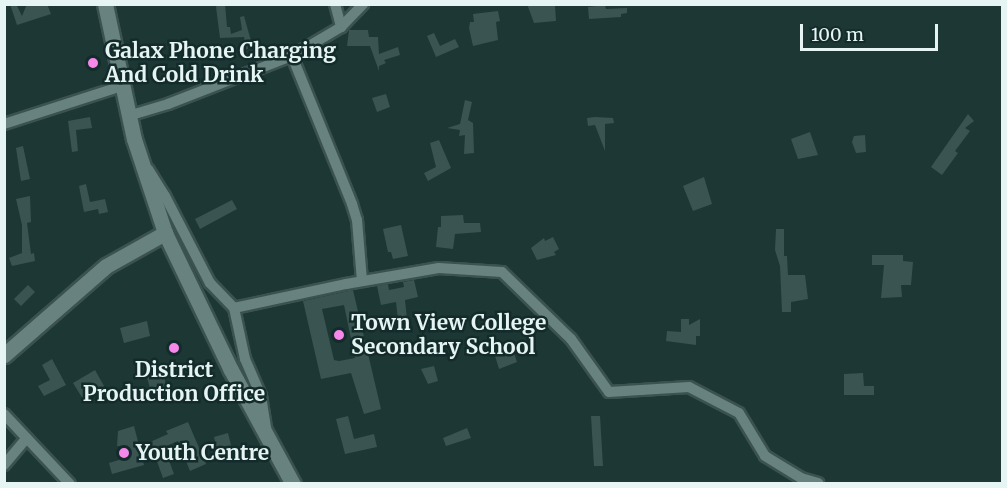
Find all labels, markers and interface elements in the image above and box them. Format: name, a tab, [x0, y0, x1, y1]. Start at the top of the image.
scale bar	[803, 12, 941, 50]
text: 100 m	[811, 23, 864, 46]
place label: Galax Phone Charging And Cold Drink	[105, 38, 336, 88]
marker: Galax Phone Charging And Cold Drink	[86, 56, 100, 70]
place label: Town View College Secondary School	[351, 310, 546, 360]
marker: Town View College Secondary School	[332, 328, 346, 342]
marker: District Production Office	[167, 341, 181, 355]
place label: District Production Office	[83, 357, 265, 407]
place label: Youth Centre	[136, 440, 269, 466]
marker: Youth Centre	[117, 446, 131, 460]

